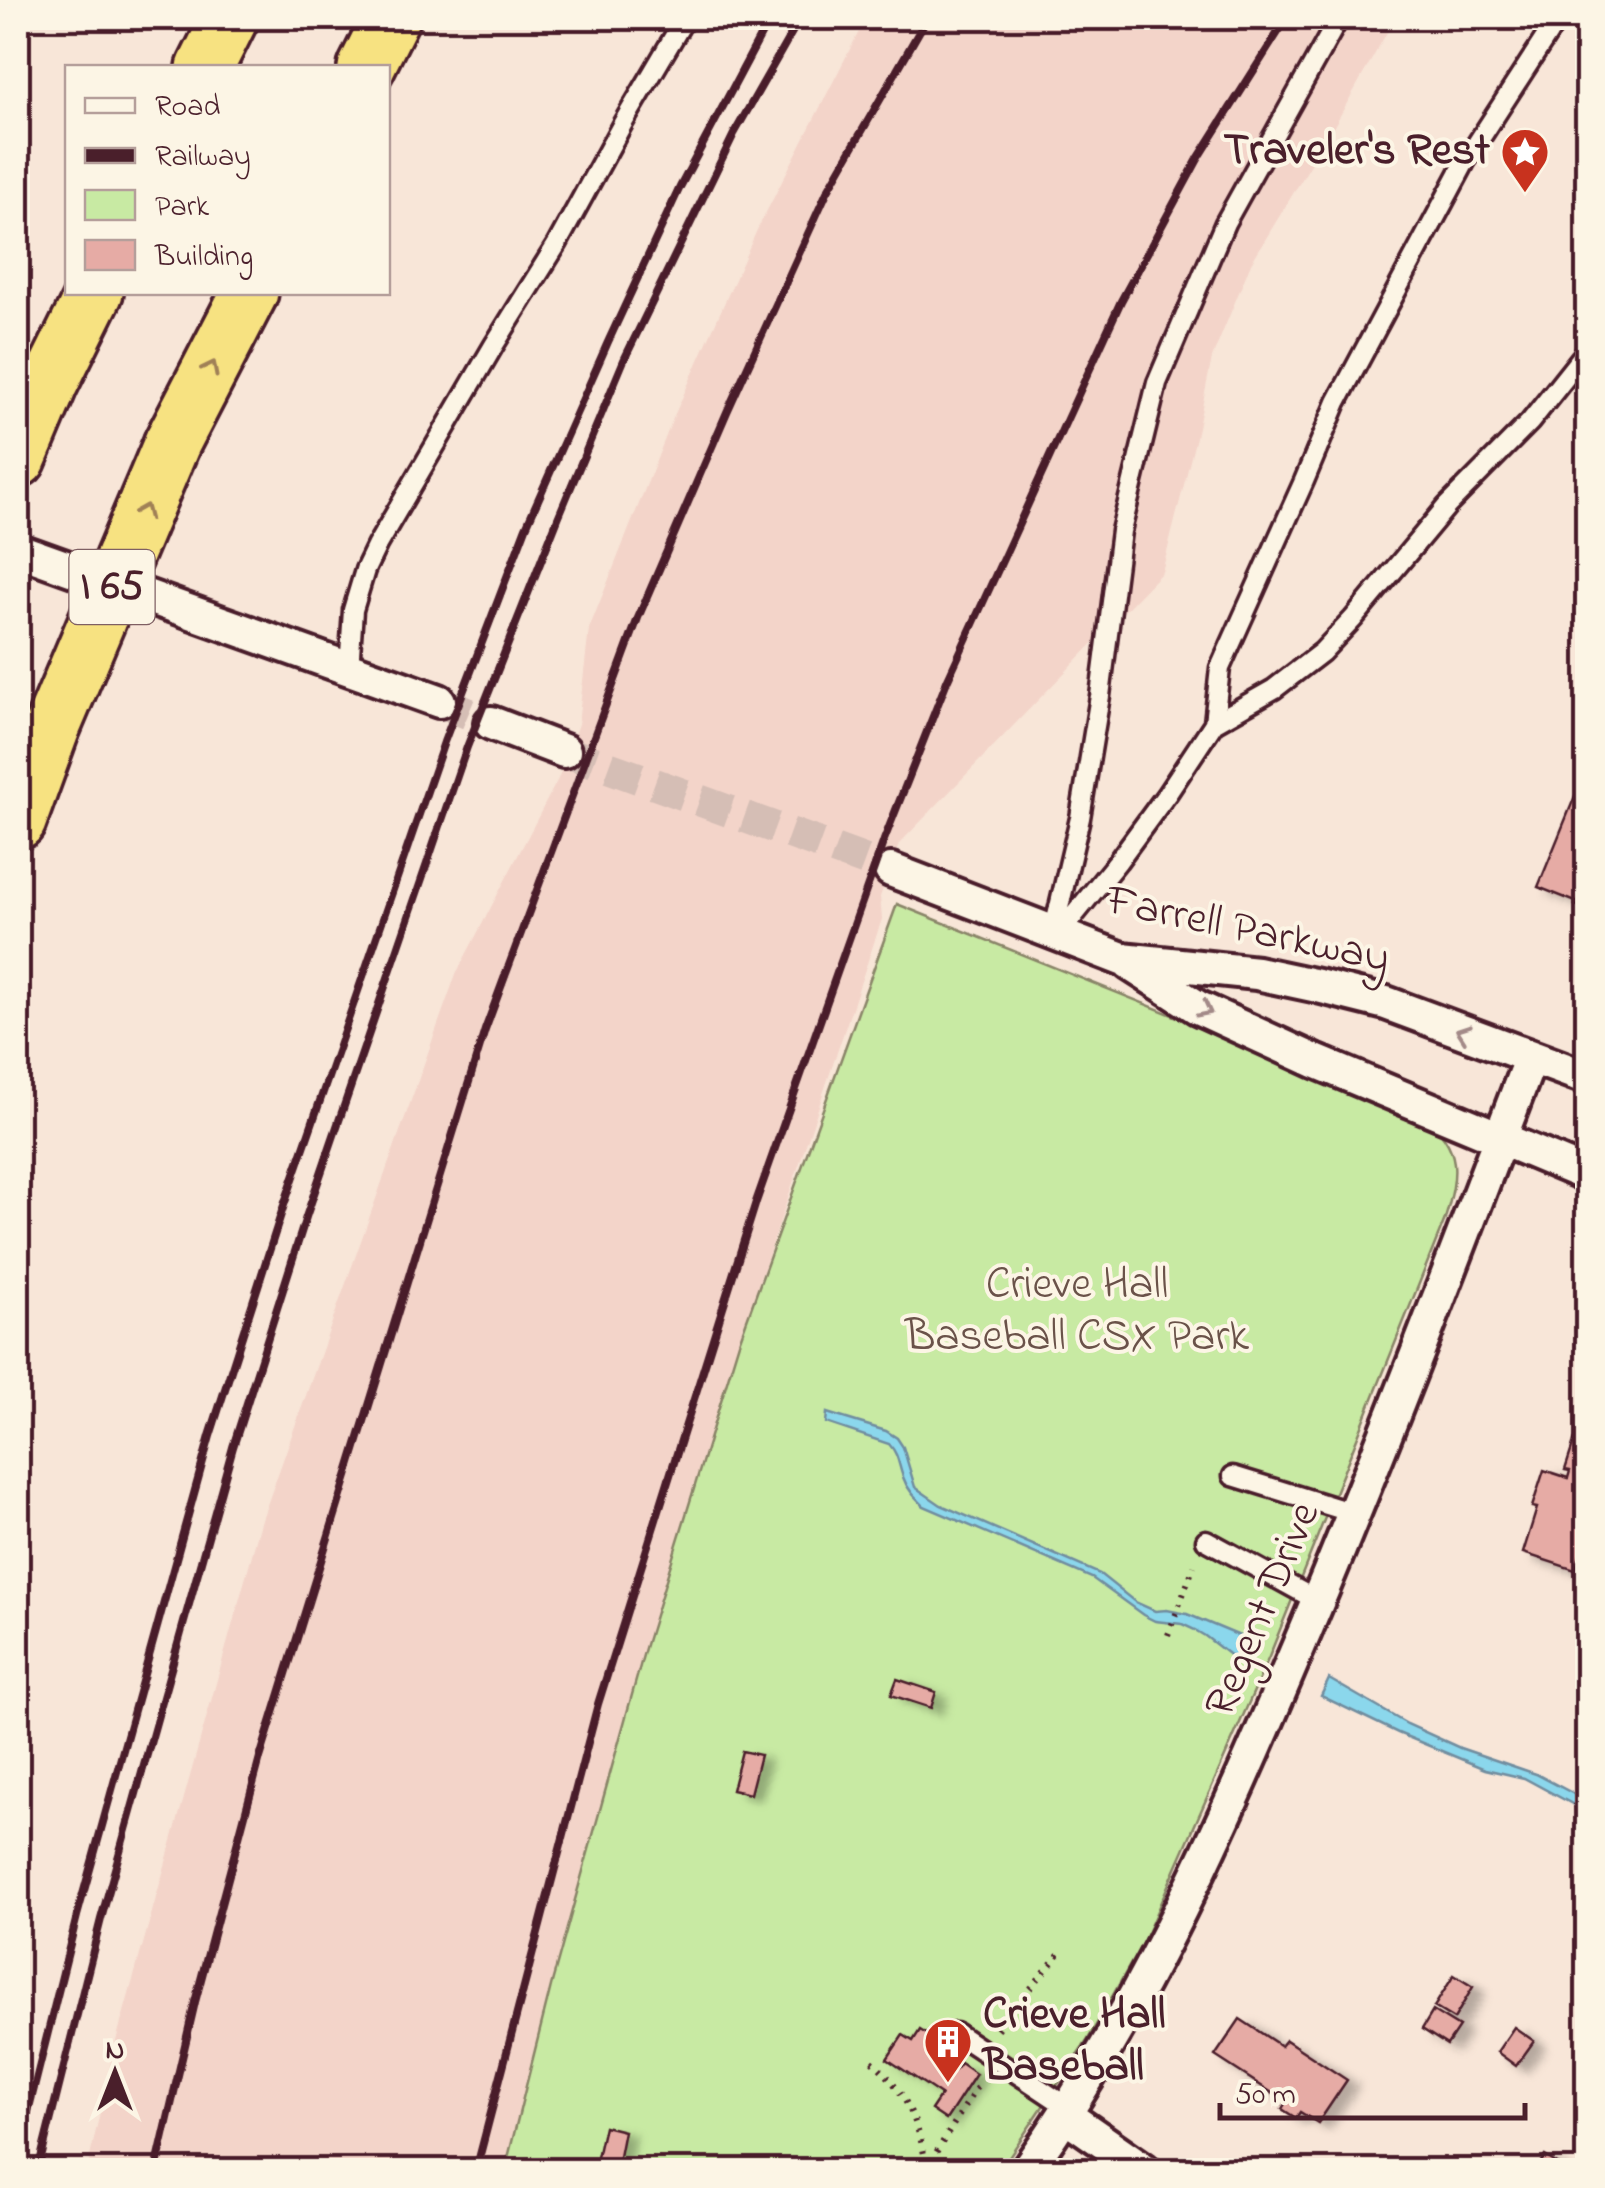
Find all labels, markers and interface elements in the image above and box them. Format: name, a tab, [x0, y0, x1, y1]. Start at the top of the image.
legend	[65, 65, 390, 295]
text: Road	[155, 86, 220, 130]
place label: Traveler's Rest	[1224, 119, 1491, 185]
place icon: Traveler's Rest	[1499, 126, 1551, 194]
text: Railway	[155, 136, 251, 180]
text: Park	[155, 186, 210, 230]
text: Building	[154, 236, 253, 280]
one-way arrow	[199, 360, 218, 378]
one-way arrow	[132, 503, 152, 521]
road number: I 65	[70, 550, 154, 624]
street label: Farrell Parkway	[1099, 869, 1396, 993]
one-way arrow	[1194, 998, 1212, 1017]
one-way arrow	[1456, 1023, 1473, 1044]
park label: Crieve Hall Baseball CSX Park	[904, 1253, 1249, 1371]
street label: Regent Drive	[1189, 1491, 1340, 1728]
place label: Crieve Hall Baseball	[981, 1983, 1166, 2101]
building icon: Crieve Hall Baseball	[922, 2016, 974, 2084]
north arrow	[65, 2023, 165, 2123]
text: N	[106, 2031, 124, 2072]
scale bar	[1220, 2058, 1525, 2120]
text: 50 m	[1235, 2074, 1296, 2118]

